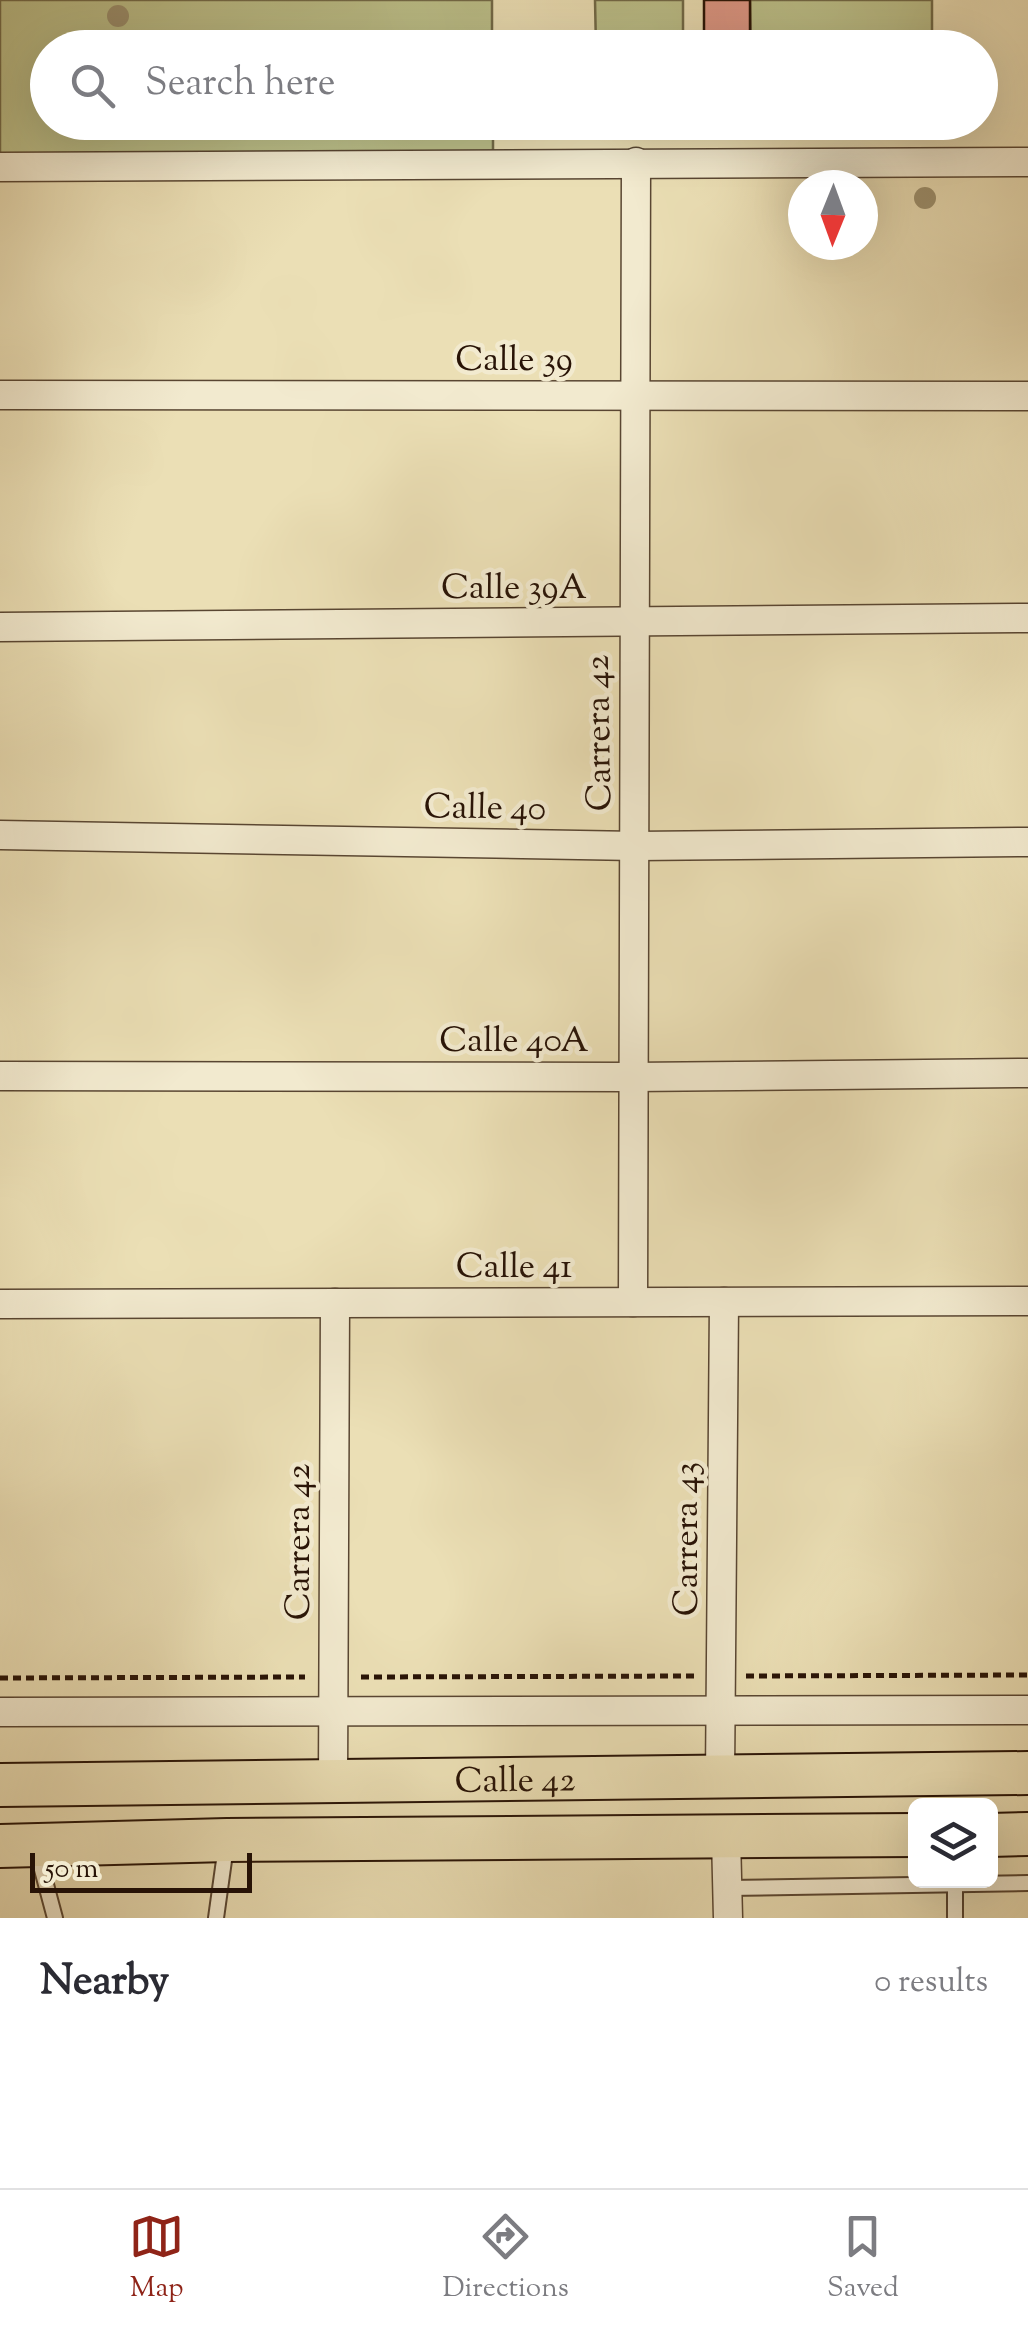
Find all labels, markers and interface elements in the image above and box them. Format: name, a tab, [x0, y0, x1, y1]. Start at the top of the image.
search box	[30, 30, 998, 140]
icon: search	[65, 58, 120, 113]
text: Search here	[145, 58, 336, 112]
north arrow	[788, 170, 878, 260]
street label: Calle 39	[455, 336, 573, 387]
street label: Calle 39A	[441, 564, 587, 615]
street label: Carrera 42	[574, 654, 627, 812]
street label: Calle 40	[423, 783, 547, 836]
street label: Calle 40A	[439, 1017, 589, 1068]
street label: Calle 41	[456, 1243, 572, 1294]
street label: Carrera 43	[663, 1462, 714, 1616]
street label: Carrera 42	[275, 1464, 326, 1620]
street label: Calle 42	[454, 1756, 576, 1809]
map controls	[908, 1798, 998, 1888]
button: layers	[908, 1798, 998, 1888]
scale bar	[30, 1848, 252, 1892]
text: 50 m	[45, 1850, 99, 1890]
text: Nearby	[40, 1953, 169, 2013]
text: 0 results	[874, 1960, 988, 2006]
tab: Map	[129, 2209, 184, 2309]
tab: Directions	[442, 2209, 569, 2309]
tab: Saved	[827, 2209, 899, 2309]

